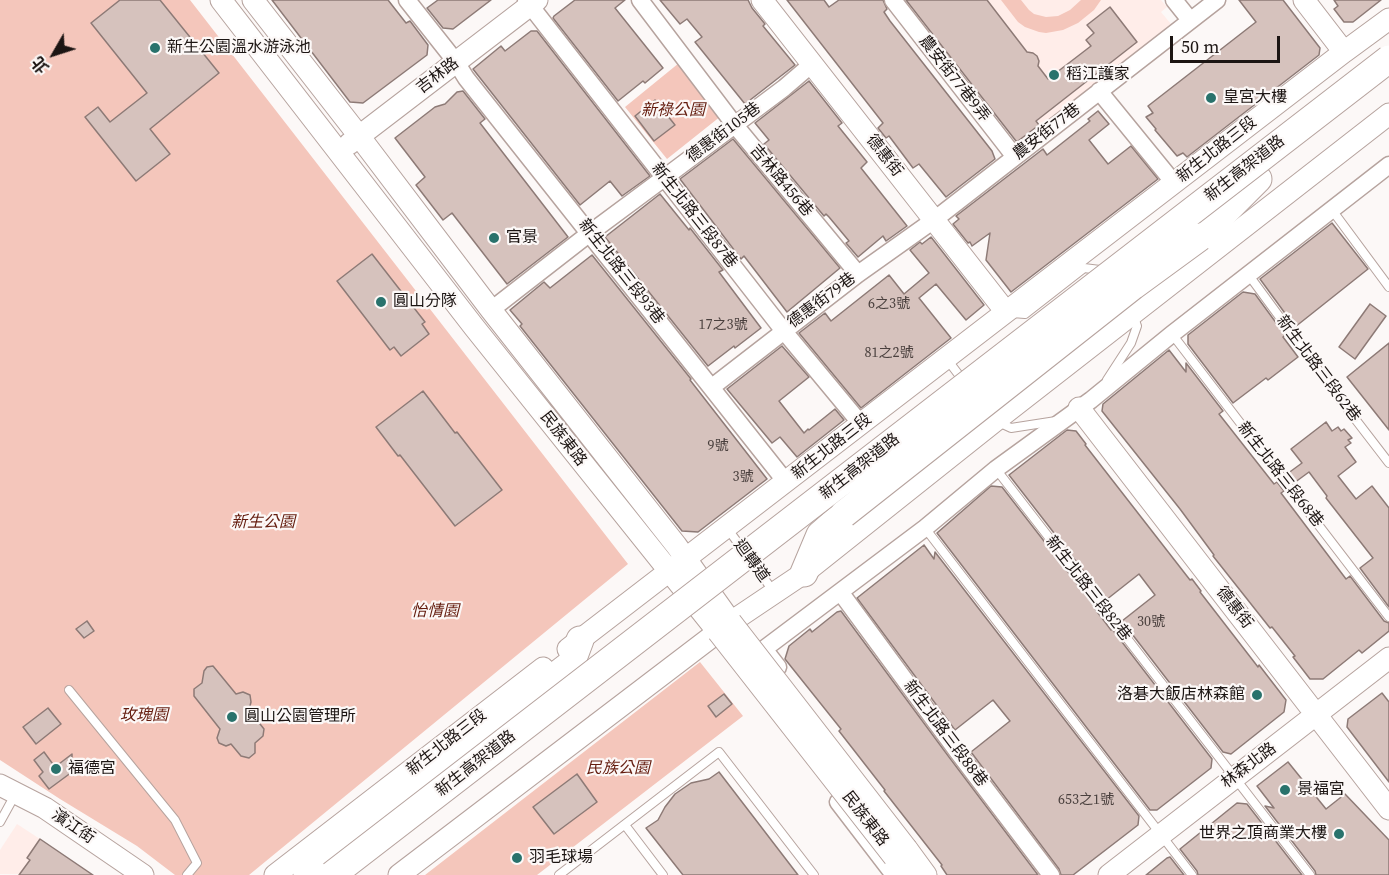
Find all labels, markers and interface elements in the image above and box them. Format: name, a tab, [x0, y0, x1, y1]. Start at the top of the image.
north arrow	[24, 24, 84, 84]
scale bar	[1173, 24, 1282, 62]
street label: 農安街77巷9弄	[914, 32, 994, 126]
text: 50 m	[1181, 34, 1219, 59]
place label: 新生公園溫水游泳池	[167, 38, 311, 58]
marker: 新生公園溫水游泳池	[148, 41, 162, 55]
text: 北	[26, 52, 54, 78]
street label: 吉林路	[413, 54, 463, 98]
place label: 稻江護家	[1066, 65, 1130, 85]
marker: 稻江護家	[1047, 68, 1061, 82]
place label: 皇宮大樓	[1223, 88, 1287, 108]
marker: 皇宮大樓	[1204, 91, 1218, 105]
street label: 德惠街105巷	[683, 99, 765, 167]
street label: 農安街77巷	[1010, 100, 1084, 164]
park label: 新祿公園	[641, 101, 705, 121]
street label: 新生北路三段	[1173, 113, 1261, 187]
street label: 德惠街	[862, 131, 906, 181]
street label: 新生高架道路	[1201, 132, 1289, 206]
street label: 吉林路456巷	[745, 141, 817, 221]
street label: 新生北路三段87巷	[647, 160, 741, 272]
street label: 新生北路三段93巷	[574, 216, 668, 328]
place label: 官景	[506, 228, 538, 248]
marker: 官景	[487, 231, 501, 245]
street label: 德惠街79巷	[784, 269, 860, 333]
place label: 圓山分隊	[393, 292, 457, 312]
marker: 圓山分隊	[374, 295, 388, 309]
house number: 6之3號	[868, 296, 910, 312]
street label: 新生北路三段62巷	[1272, 312, 1364, 426]
house number: 17之3號	[699, 317, 747, 333]
house number: 81之2號	[865, 345, 913, 361]
street label: 民族東路	[536, 408, 590, 470]
street label: 新生北路三段	[788, 410, 876, 484]
street label: 新生北路三段68巷	[1233, 419, 1327, 531]
street label: 新生高架道路	[816, 430, 904, 504]
house number: 9號	[708, 438, 728, 454]
house number: 3號	[733, 469, 753, 485]
park label: 新生公園	[231, 513, 295, 533]
street label: 新生北路三段82巷	[1041, 533, 1135, 645]
street label: 迴轉道	[729, 536, 773, 586]
street label: 德惠街	[1212, 583, 1256, 633]
park label: 怡情園	[411, 602, 459, 622]
house number: 30號	[1137, 614, 1165, 630]
street label: 新生北路三段88巷	[899, 677, 991, 791]
place label: 洛碁大飯店林森館	[1117, 685, 1245, 705]
marker: 洛碁大飯店林森館	[1250, 688, 1264, 702]
park label: 玫瑰園	[120, 706, 168, 726]
street label: 新生北路三段	[403, 706, 491, 780]
place label: 圓山公園管理所	[244, 707, 356, 727]
marker: 圓山公園管理所	[225, 710, 239, 724]
street label: 新生高架道路	[432, 727, 520, 801]
street label: 林森北路	[1218, 739, 1280, 793]
place label: 福德宮	[68, 759, 116, 779]
park label: 民族公園	[586, 759, 650, 779]
marker: 福德宮	[49, 762, 63, 776]
place label: 景福宮	[1297, 780, 1345, 800]
marker: 景福宮	[1278, 783, 1292, 797]
street label: 民族東路	[838, 788, 892, 850]
house number: 653之1號	[1058, 792, 1114, 808]
street label: 濱江街	[48, 806, 98, 848]
place label: 世界之頂商業大樓	[1199, 824, 1327, 844]
marker: 世界之頂商業大樓	[1332, 827, 1346, 841]
place label: 羽毛球場	[529, 848, 593, 868]
marker: 羽毛球場	[510, 851, 524, 865]

